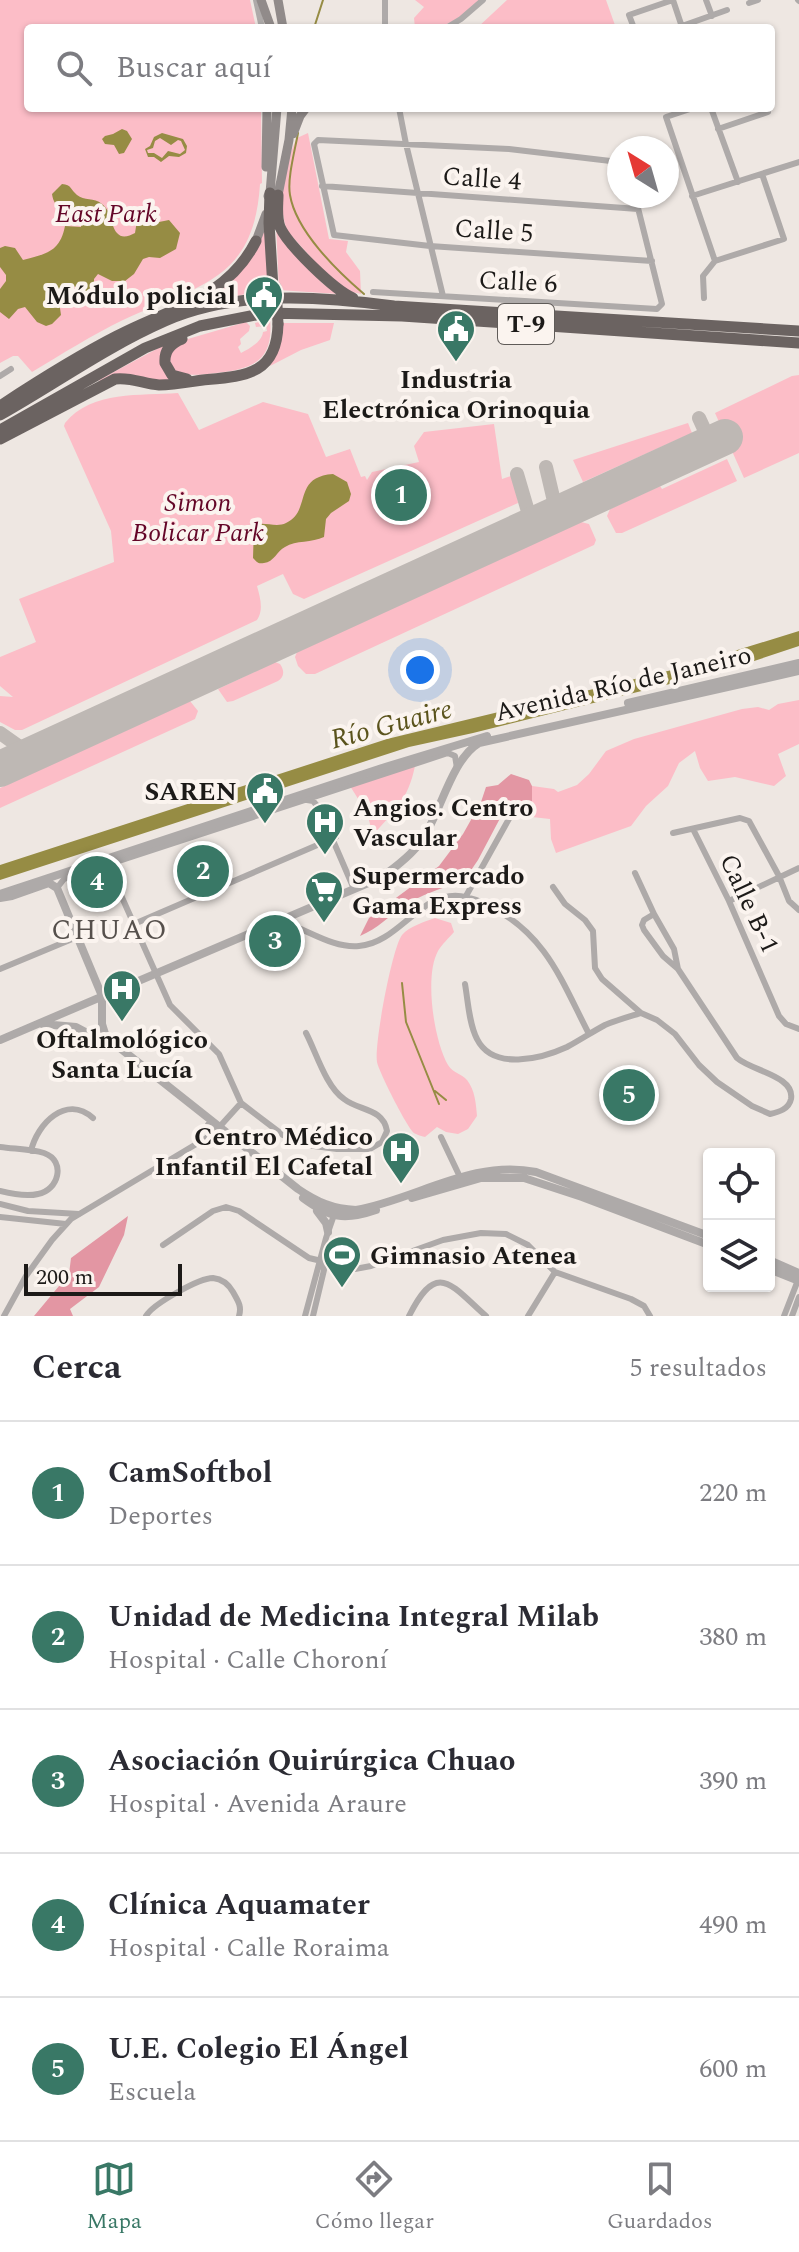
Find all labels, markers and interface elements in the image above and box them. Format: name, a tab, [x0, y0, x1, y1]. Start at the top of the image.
search box	[24, 24, 775, 112]
text: Buscar aquí	[116, 45, 272, 91]
icon: search	[52, 46, 96, 90]
north arrow	[607, 136, 679, 208]
street label: Calle 4	[441, 156, 523, 202]
park label: East Park	[55, 194, 157, 234]
street label: Calle 5	[453, 208, 535, 254]
street label: Calle 6	[478, 260, 558, 304]
public building icon: Módulo policial	[243, 274, 285, 329]
place label: Módulo policial	[46, 276, 236, 316]
road number: T-9	[498, 304, 554, 344]
public building icon: Industria Electrónica Orinoquia	[435, 308, 477, 363]
place label: Industria Electrónica Orinoquia	[322, 360, 591, 430]
pin: 1	[375, 465, 427, 525]
park label: Simon Bolicar Park	[132, 483, 264, 553]
street label: Avenida Río de Janeiro	[491, 635, 755, 733]
your location	[400, 650, 440, 690]
water label: Río Guaire	[325, 688, 457, 761]
public building icon: SAREN	[244, 770, 286, 825]
place label: SAREN	[144, 772, 237, 812]
place label: Angios. Centro Vascular	[353, 788, 534, 858]
hospital icon: Angios. Centro Vascular	[304, 801, 346, 856]
pin: 2	[177, 841, 229, 901]
street label: Calle B-1	[709, 847, 790, 960]
pin: 4	[71, 852, 123, 912]
place label: Supermercado Gama Express	[352, 856, 525, 926]
supermarket icon: Supermercado Gama Express	[303, 869, 345, 924]
district label: CHUAO	[51, 909, 169, 952]
pin: 3	[249, 911, 301, 971]
hospital icon: Oftalmológico Santa Lucía	[101, 968, 143, 1023]
place label: Oftalmológico Santa Lucía	[36, 1020, 208, 1090]
pin: 5	[603, 1065, 655, 1125]
place label: Centro Médico Infantil El Cafetal	[155, 1117, 373, 1187]
hospital icon: Centro Médico Infantil El Cafetal	[380, 1130, 422, 1185]
map controls	[703, 1148, 775, 1292]
button: locate	[703, 1148, 775, 1220]
button: layers	[703, 1220, 775, 1292]
sports icon: Gimnasio Atenea	[321, 1234, 363, 1289]
place label: Gimnasio Atenea	[370, 1236, 577, 1276]
scale bar	[24, 1260, 182, 1296]
text: 200 m	[36, 1261, 93, 1294]
text: Cerca	[32, 1342, 121, 1394]
text: 5 resultados	[629, 1348, 767, 1388]
text: CamSoftbol	[108, 1450, 272, 1496]
text: 1	[51, 1473, 65, 1513]
text: 220 m	[699, 1473, 767, 1513]
text: Deportes	[108, 1496, 213, 1536]
text: Unidad de Medicina Integral Milab	[108, 1594, 599, 1640]
text: 2	[51, 1617, 65, 1657]
text: 380 m	[699, 1617, 767, 1657]
text: Hospital · Calle Choroní	[108, 1640, 388, 1680]
text: Asociación Quirúrgica Chuao	[108, 1738, 515, 1784]
text: 3	[51, 1761, 65, 1801]
text: 390 m	[699, 1761, 767, 1801]
text: Hospital · Avenida Araure	[108, 1784, 407, 1824]
text: Clínica Aquamater	[108, 1882, 370, 1928]
text: 4	[51, 1905, 65, 1945]
text: 490 m	[699, 1905, 767, 1945]
text: Hospital · Calle Roraima	[108, 1928, 390, 1968]
text: U.E. Colegio El Ángel	[108, 2026, 409, 2072]
text: 5	[51, 2049, 65, 2089]
text: 600 m	[699, 2049, 767, 2089]
text: Escuela	[108, 2072, 196, 2112]
tab: Mapa	[87, 2157, 142, 2238]
tab: Cómo llegar	[315, 2157, 434, 2238]
tab: Guardados	[607, 2157, 712, 2238]

